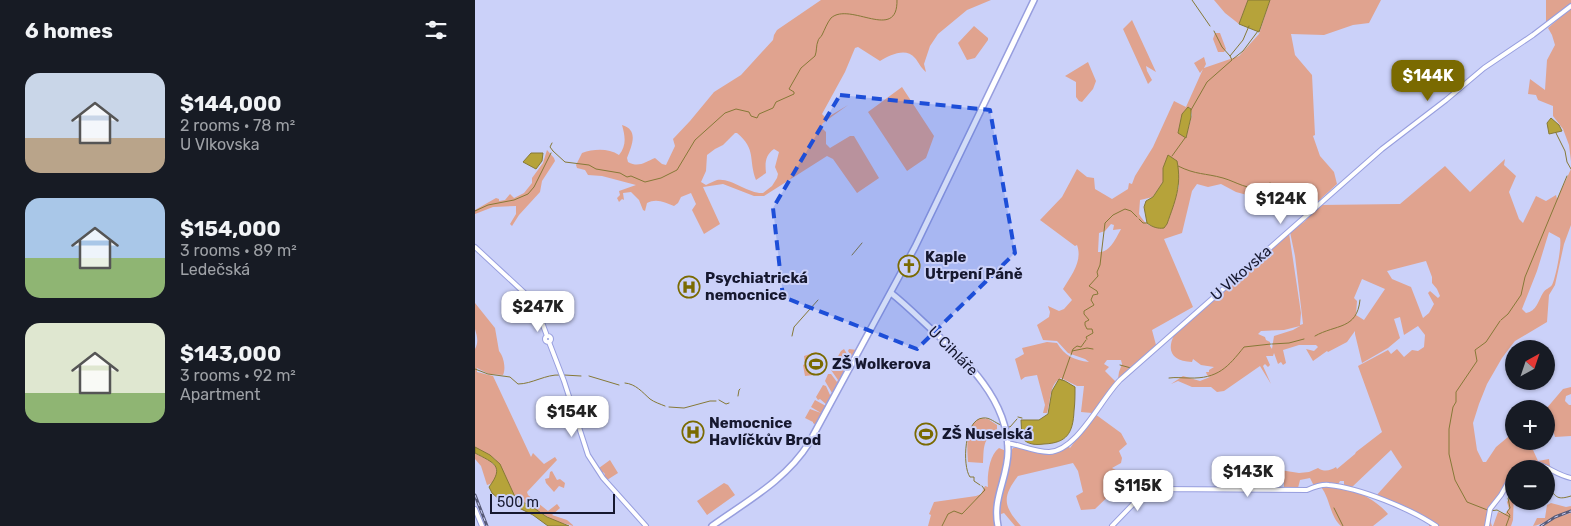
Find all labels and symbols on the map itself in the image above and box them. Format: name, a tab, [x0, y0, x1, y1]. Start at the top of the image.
pin: $144K	[1393, 59, 1463, 102]
pin: $124K	[1246, 182, 1316, 225]
street label: U Vlkovska	[1207, 242, 1275, 304]
place label: Kaple Utrpení Páně	[925, 248, 1023, 283]
church icon: Kaple Utrpení Páně	[897, 254, 921, 278]
place label: Psychiatrická nemocnice	[705, 269, 808, 304]
hospital icon: Psychiatrická nemocnice	[677, 275, 701, 299]
pin: $247K	[503, 290, 573, 333]
street label: U Cihláře	[924, 322, 982, 380]
north arrow	[1505, 340, 1555, 390]
sports icon: ZŠ Wolkerova	[804, 352, 828, 376]
place label: ZŠ Wolkerova	[832, 355, 931, 373]
pin: $154K	[537, 396, 607, 438]
place label: Nemocnice Havlíčkův Brod	[709, 414, 821, 449]
hospital icon: Nemocnice Havlíčkův Brod	[681, 420, 705, 444]
sports icon: ZŠ Nuselská	[914, 422, 938, 446]
place label: ZŠ Nuselská	[942, 425, 1033, 443]
pin: $143K	[1213, 456, 1283, 498]
pin: $115K	[1103, 470, 1173, 512]
scale bar	[490, 491, 615, 514]

